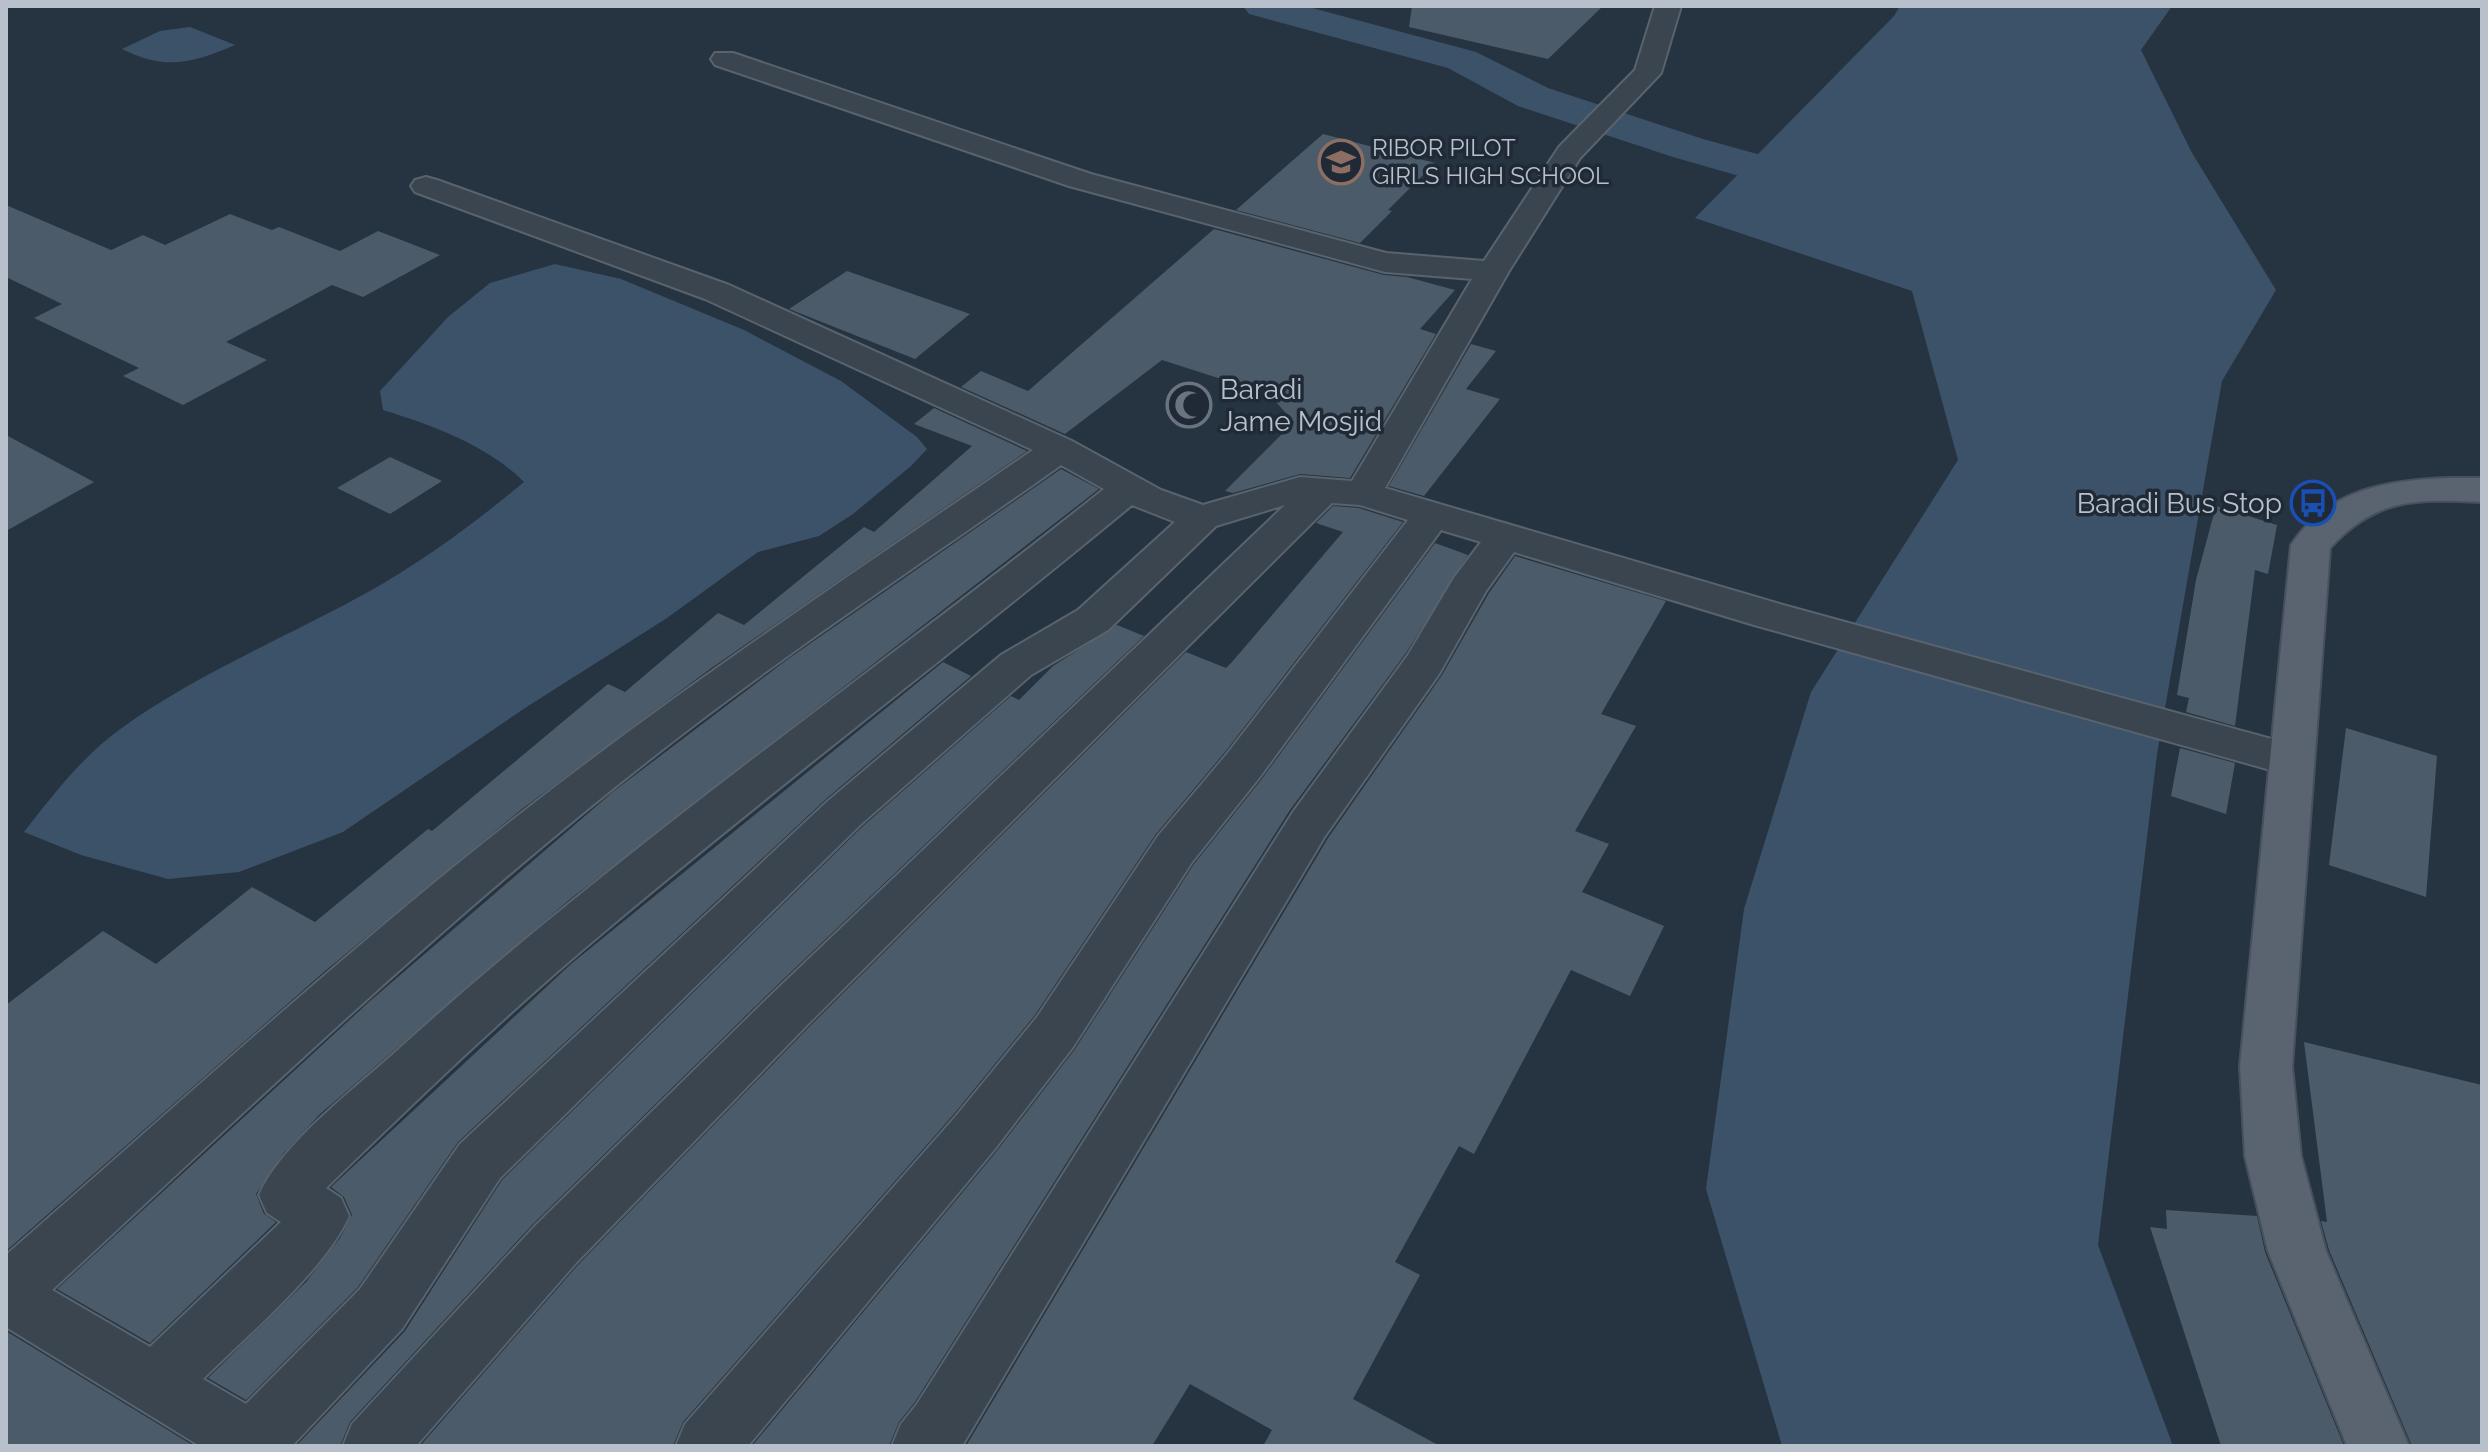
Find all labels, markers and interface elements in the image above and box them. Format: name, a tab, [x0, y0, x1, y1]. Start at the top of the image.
place label: RIBOR PILOT GIRLS HIGH SCHOOL	[1372, 133, 1609, 190]
school or university icon: RIBOR PILOT GIRLS HIGH SCHOOL	[1317, 138, 1365, 186]
place label: Baradi Jame Mosjid	[1220, 373, 1382, 438]
mosque icon: Baradi Jame Mosjid	[1165, 381, 1213, 429]
bus stop icon: Baradi Bus Stop	[2289, 479, 2337, 527]
place label: Baradi Bus Stop	[2077, 487, 2282, 520]

